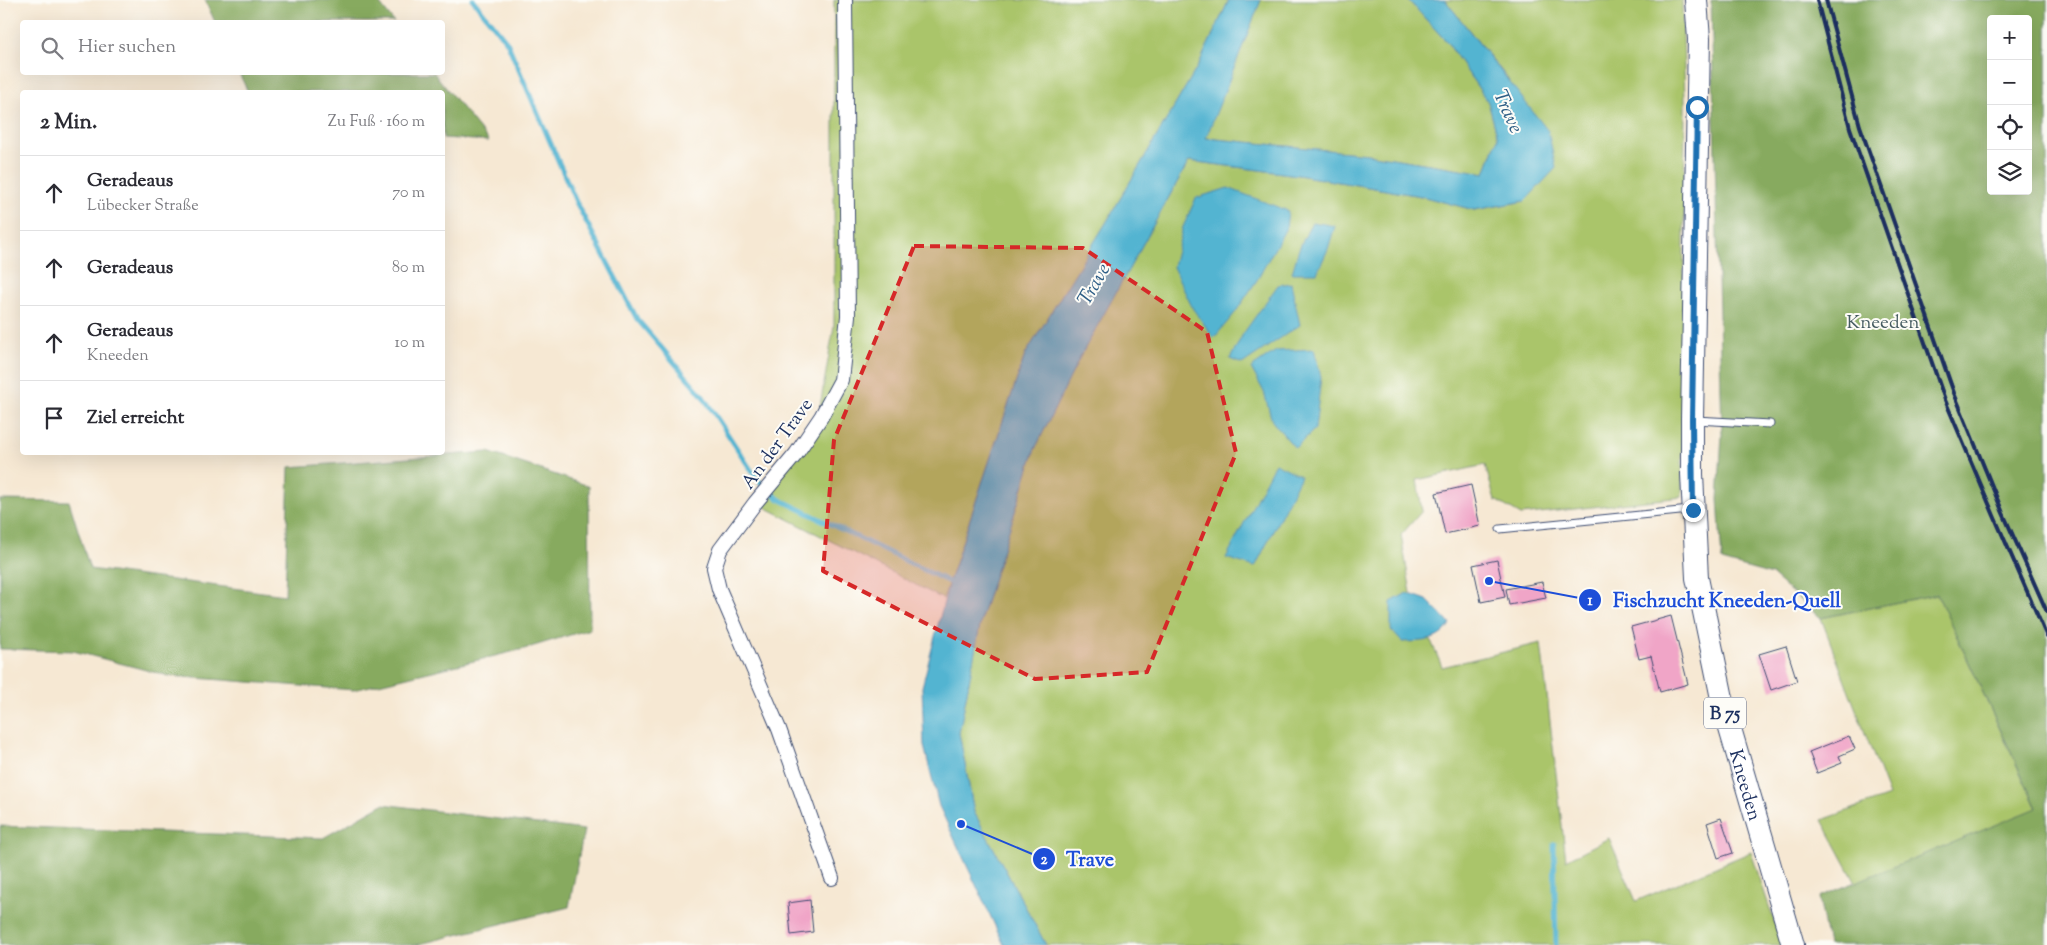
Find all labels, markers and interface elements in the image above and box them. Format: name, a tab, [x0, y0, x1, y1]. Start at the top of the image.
map controls	[1987, 15, 2032, 195]
button: +	[1987, 15, 2032, 60]
search box	[20, 20, 445, 75]
icon: search	[38, 34, 66, 62]
text: Hier suchen	[78, 34, 176, 61]
button: −	[1987, 60, 2032, 105]
water label: Trave	[1484, 86, 1529, 138]
route start	[1686, 96, 1709, 119]
button: locate	[1987, 105, 2032, 150]
text: 2 Min.	[40, 108, 97, 138]
text: Zu Fuß · 160 m	[328, 111, 425, 134]
button: layers	[1987, 150, 2032, 195]
text: Geradeaus	[87, 168, 173, 195]
icon: ahead	[40, 179, 68, 207]
text: 70 m	[392, 182, 425, 205]
text: Lübecker Straße	[87, 195, 199, 218]
icon: ahead	[40, 254, 68, 282]
text: Geradeaus	[87, 255, 173, 282]
text: 80 m	[392, 257, 425, 280]
water label: Trave	[1071, 259, 1119, 312]
park label: Kneeden	[1846, 310, 1920, 337]
text: Geradeaus	[87, 318, 173, 345]
icon: ahead	[40, 329, 68, 357]
text: 10 m	[395, 332, 425, 355]
text: Kneeden	[87, 345, 149, 368]
street label: An der Trave	[736, 393, 820, 496]
icon: arrive	[40, 404, 68, 432]
text: Ziel erreicht	[87, 405, 184, 432]
route end	[1682, 499, 1705, 522]
callout: Fischzucht Kneeden-Quell	[1578, 583, 1851, 618]
text: Fischzucht Kneeden-Quell	[1613, 588, 1841, 617]
text: 1	[1587, 591, 1593, 612]
road number: B 75	[1704, 698, 1746, 728]
street label: Kneeden	[1721, 747, 1767, 824]
callout: Trave	[1031, 842, 1124, 877]
text: Trave	[1066, 847, 1114, 876]
text: 2	[1040, 850, 1048, 871]

